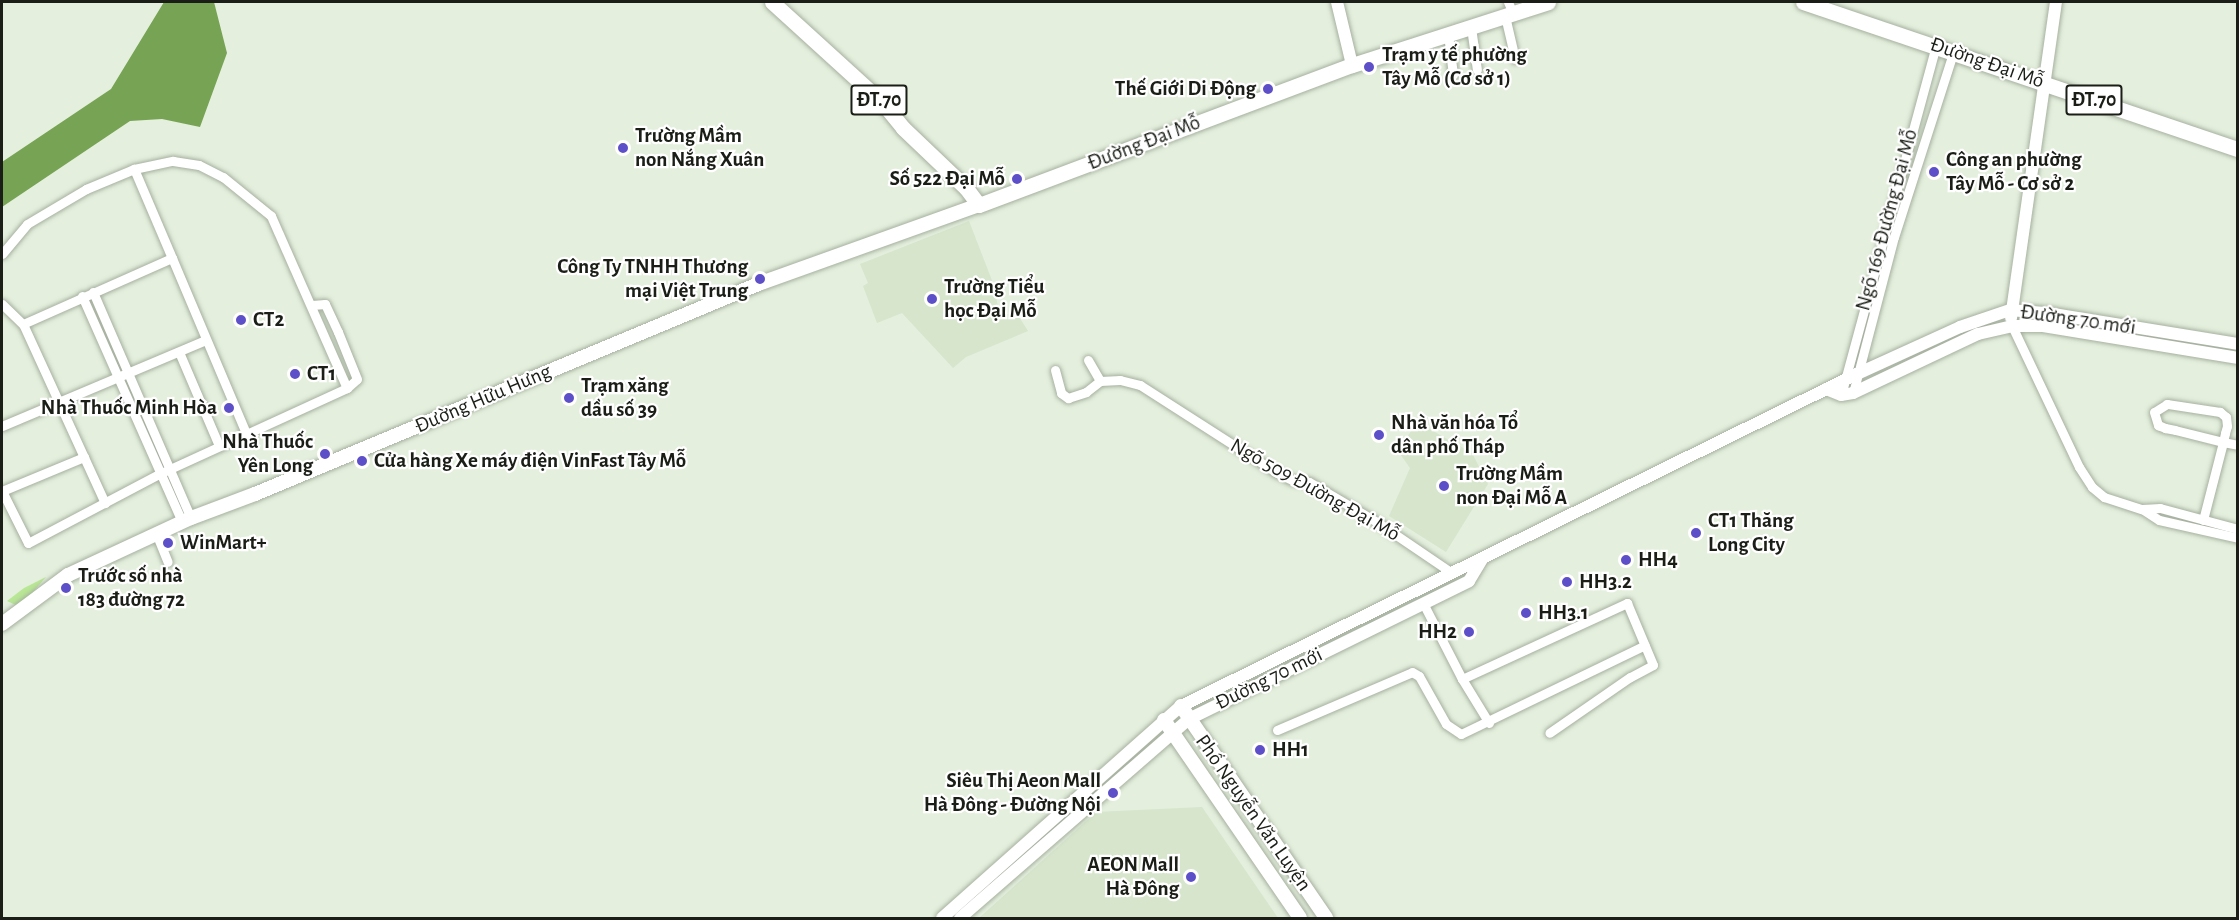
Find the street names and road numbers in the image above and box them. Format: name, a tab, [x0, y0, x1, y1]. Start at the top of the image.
street label: Đường Đại Mỗ	[1927, 32, 2047, 94]
road number: ĐT.70	[849, 83, 909, 117]
road number: ĐT.70	[2064, 83, 2124, 117]
street label: Đường Đại Mỗ	[1084, 110, 1204, 176]
street label: Ngõ 169 Đường Đại Mỗ	[1851, 126, 1923, 314]
street label: Đường 70 mới	[2019, 299, 2137, 341]
street label: Đường Hữu Hưng	[411, 359, 555, 439]
street label: Ngõ 509 Đường Đại Mỗ	[1226, 433, 1404, 547]
street label: Đường 70 mới	[1211, 642, 1327, 716]
street label: Phố Nguyễn Văn Luyện	[1189, 730, 1317, 896]

